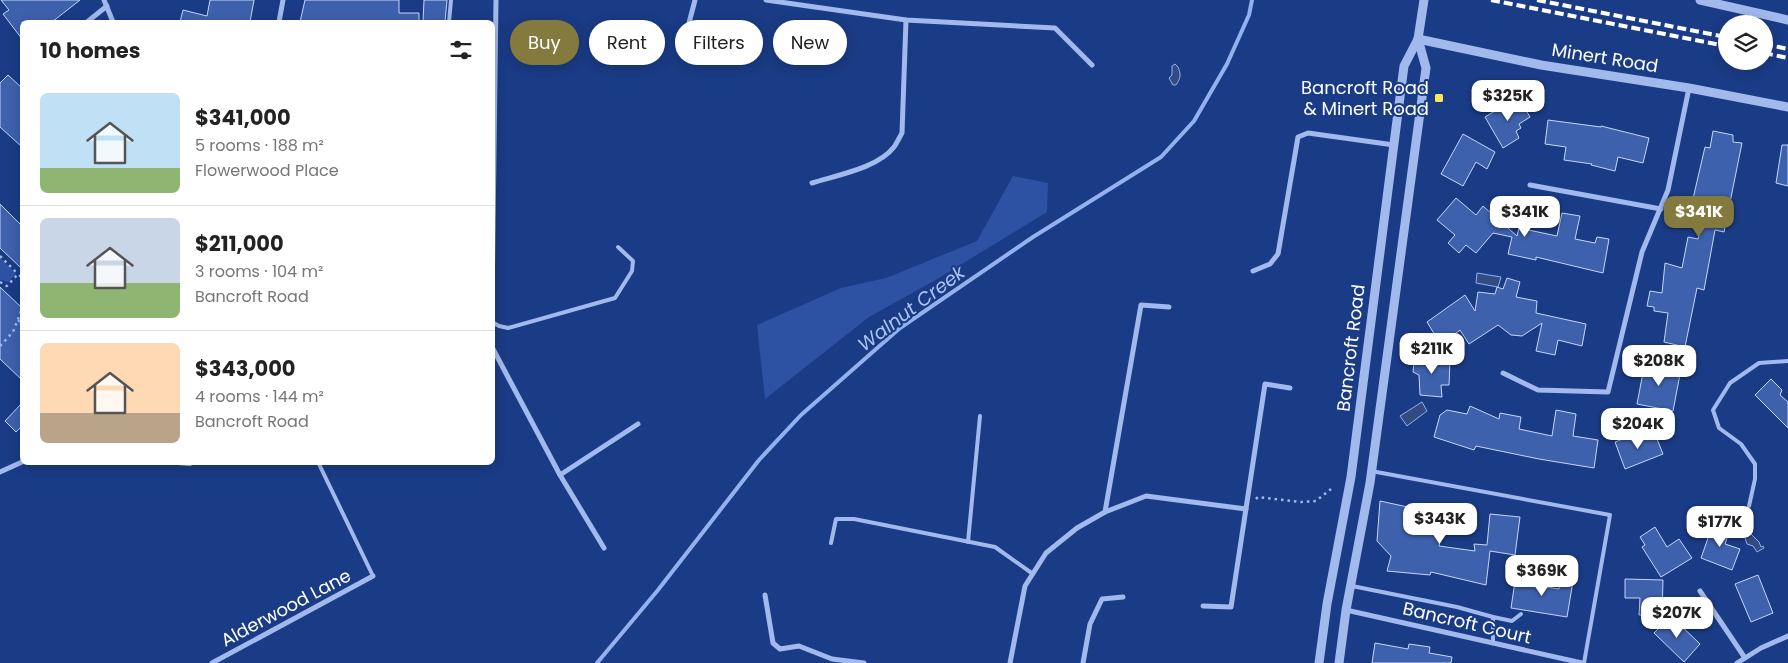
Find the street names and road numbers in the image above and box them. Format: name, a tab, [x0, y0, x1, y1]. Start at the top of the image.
street label: Minert Road	[1550, 37, 1660, 78]
street label: Bancroft Road	[1330, 283, 1371, 413]
street label: Alderwood Lane	[216, 563, 355, 652]
street label: Bancroft Court	[1400, 596, 1534, 649]

